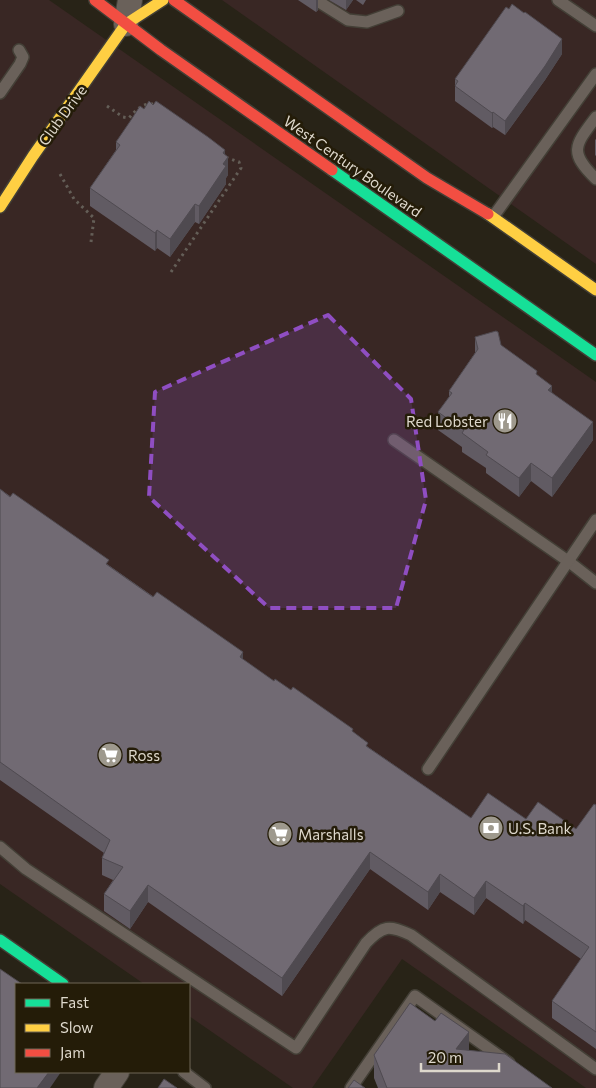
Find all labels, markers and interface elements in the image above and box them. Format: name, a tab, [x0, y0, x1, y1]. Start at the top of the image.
street label: Club Drive	[34, 81, 90, 149]
street label: West Century Boulevard	[281, 112, 425, 220]
restaurant icon: Red Lobster	[492, 408, 518, 434]
place label: Red Lobster	[406, 412, 488, 430]
supermarket icon: Ross	[97, 742, 123, 768]
place label: Ross	[128, 746, 160, 764]
bank icon: U.S. Bank	[478, 815, 504, 841]
place label: U.S. Bank	[508, 819, 572, 837]
supermarket icon: Marshalls	[267, 821, 293, 847]
place label: Marshalls	[298, 825, 364, 843]
legend	[15, 983, 190, 1073]
text: Fast	[60, 993, 89, 1011]
text: Slow	[60, 1018, 93, 1036]
scale bar	[421, 1040, 498, 1072]
text: Jam	[60, 1043, 85, 1061]
text: 20 m	[428, 1048, 462, 1066]

